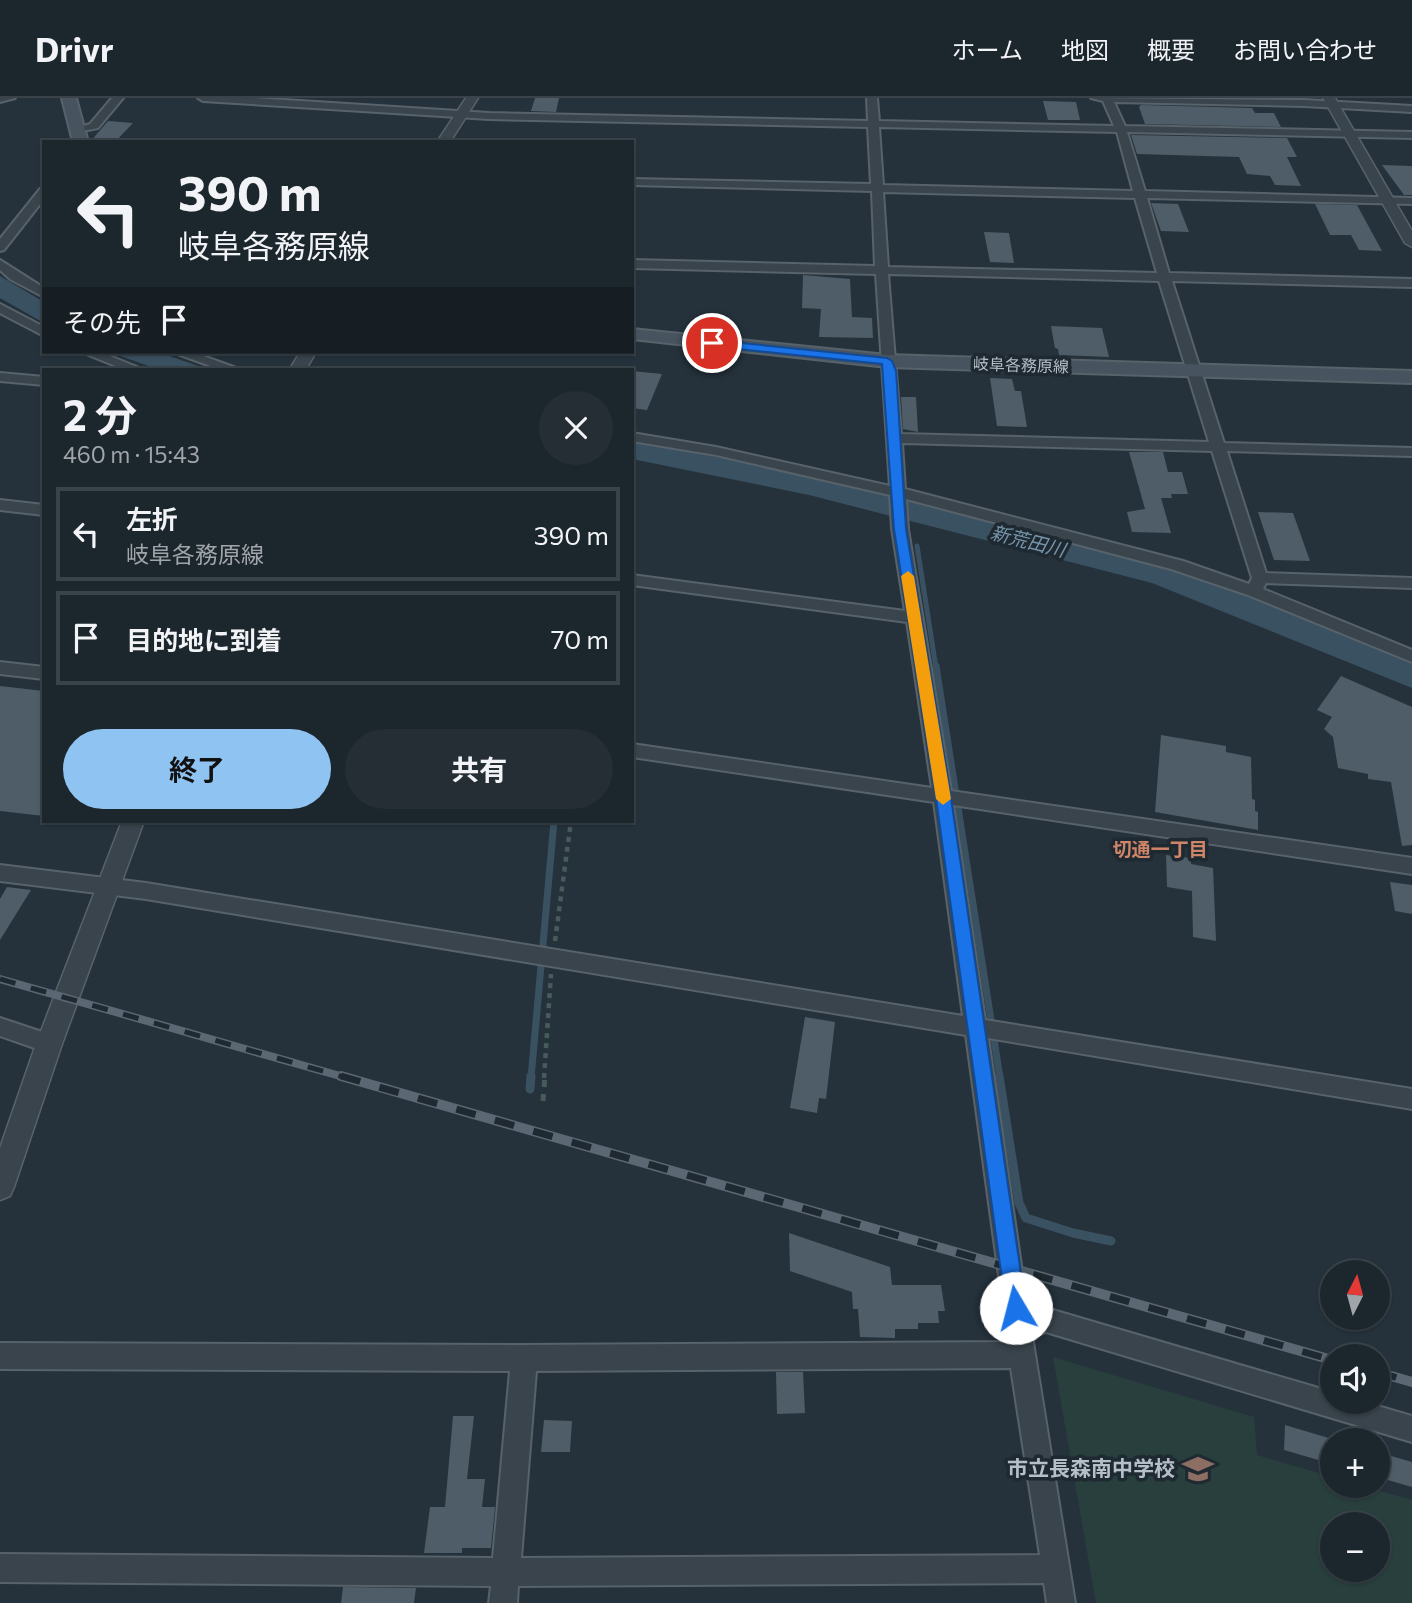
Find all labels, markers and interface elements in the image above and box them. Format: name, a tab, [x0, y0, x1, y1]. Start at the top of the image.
text: Drivr	[35, 28, 114, 69]
text: ホーム	[952, 35, 1023, 64]
text: 地図	[1061, 35, 1109, 64]
text: 概要	[1147, 35, 1195, 64]
text: お問い合わせ	[1233, 35, 1377, 64]
text: 390 m	[178, 161, 321, 221]
icon: left	[63, 168, 154, 259]
text: 岐阜各務原線	[178, 225, 370, 265]
icon: arrive	[155, 301, 193, 339]
text: その先	[63, 306, 141, 337]
pin	[682, 313, 742, 373]
icon: arrive	[693, 324, 731, 362]
street label: 岐阜各務原線	[973, 353, 1069, 376]
text: 2 分	[63, 388, 137, 440]
button: close	[539, 391, 613, 465]
text: 460 m · 15:43	[63, 440, 200, 468]
text: 左折	[126, 503, 178, 534]
icon: left	[67, 515, 105, 553]
text: 390 m	[534, 519, 609, 550]
water label: 新荒田川	[988, 520, 1070, 561]
text: 岐阜各務原線	[126, 540, 264, 568]
icon: arrive	[67, 619, 105, 657]
text: 70 m	[551, 623, 609, 654]
text: 目的地に到着	[126, 624, 282, 655]
button: 終了	[63, 729, 331, 809]
button: 共有	[345, 729, 613, 809]
district label: 切通一丁目	[1112, 837, 1208, 860]
north arrow	[1320, 1260, 1390, 1330]
map controls	[1320, 1260, 1390, 1582]
position arrow	[979, 1271, 1053, 1345]
button: sound	[1320, 1344, 1390, 1414]
button: +	[1320, 1428, 1390, 1498]
school or university icon: 市立長森南中学校	[1181, 1452, 1215, 1486]
place label: 市立長森南中学校	[1007, 1455, 1175, 1480]
button: −	[1320, 1512, 1390, 1582]

